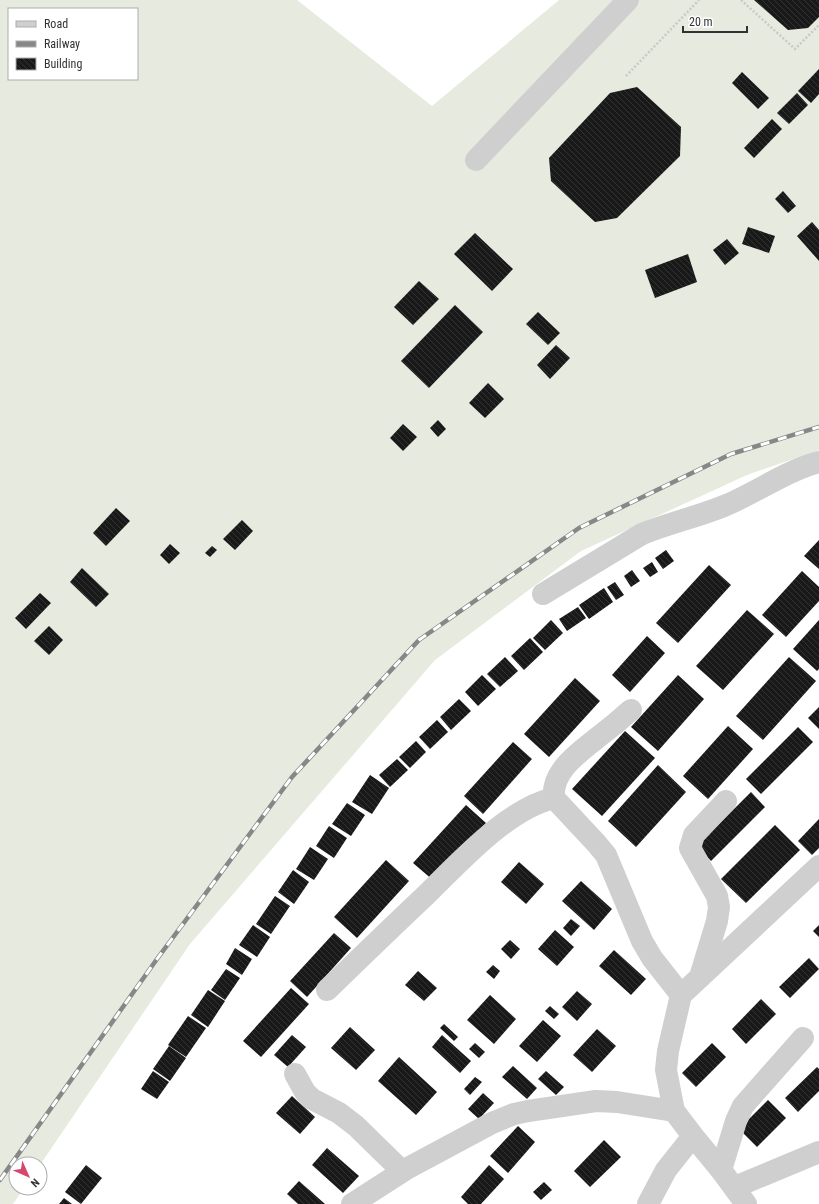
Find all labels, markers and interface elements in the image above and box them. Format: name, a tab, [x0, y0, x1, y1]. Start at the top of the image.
legend	[8, 8, 138, 80]
scale bar	[683, 8, 747, 34]
text: 20 m	[689, 15, 713, 29]
text: Road	[44, 17, 68, 31]
text: Railway	[44, 37, 80, 51]
text: Building	[44, 57, 82, 71]
north arrow	[8, 1156, 48, 1196]
text: N	[28, 1176, 42, 1190]

